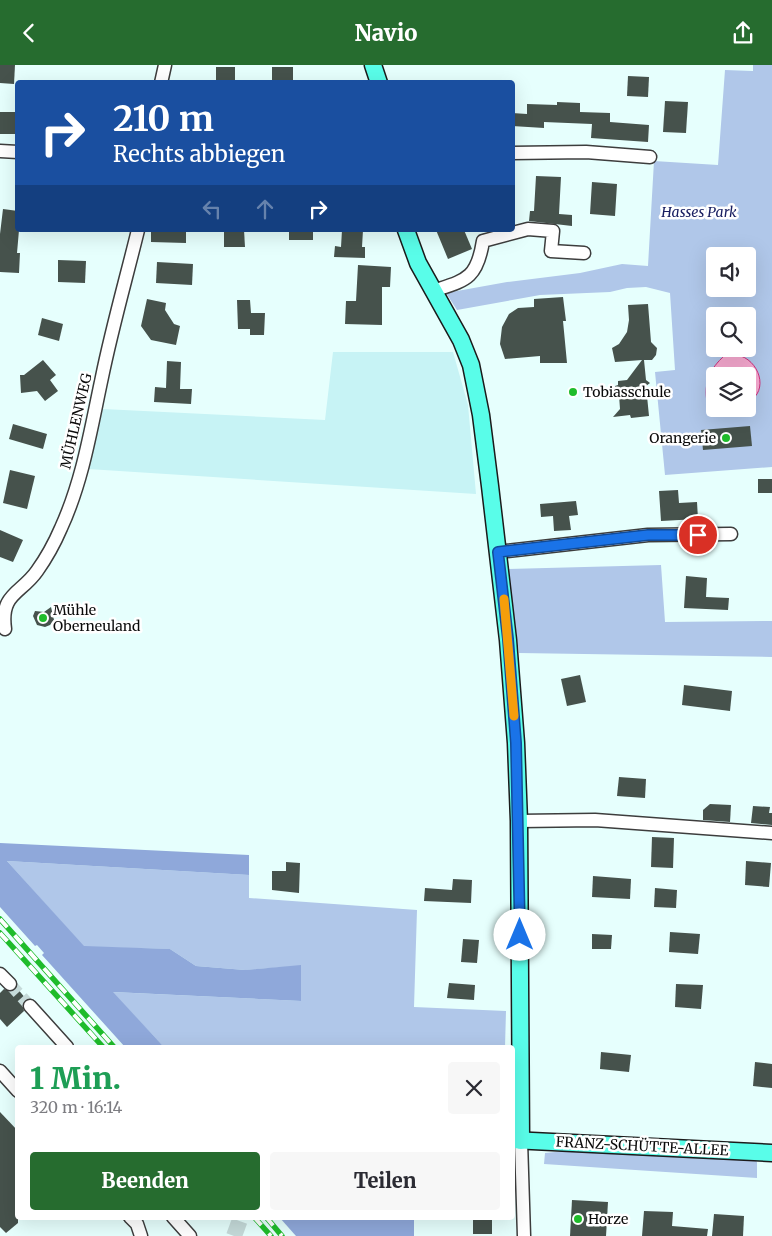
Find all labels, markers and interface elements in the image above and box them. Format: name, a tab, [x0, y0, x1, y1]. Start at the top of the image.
icon: back	[15, 19, 43, 47]
text: Navio	[354, 19, 418, 47]
icon: share	[729, 19, 757, 47]
text: 210 m	[113, 97, 214, 141]
icon: right	[30, 100, 95, 165]
text: Rechts abbiegen	[113, 140, 285, 168]
icon: left	[198, 195, 226, 223]
icon: ahead	[251, 195, 279, 223]
icon: right	[304, 195, 332, 223]
park label: Hasses Park	[660, 203, 737, 221]
map controls	[706, 247, 756, 417]
button: sound	[706, 247, 756, 297]
button: search	[706, 307, 756, 357]
button: layers	[706, 367, 756, 417]
street label: MÜHLENWEG	[56, 371, 96, 471]
place label: Tobiasschule	[583, 383, 671, 401]
marker: Tobiasschule	[567, 386, 579, 398]
place label: Orangerie	[649, 429, 716, 447]
marker: Orangerie	[720, 432, 732, 444]
pin	[677, 514, 719, 556]
icon: arrive	[684, 521, 712, 549]
place label: Mühle Oberneuland	[53, 601, 141, 635]
marker: Mühle Oberneuland	[37, 612, 49, 624]
position arrow	[493, 908, 545, 960]
text: 1 Min.	[30, 1059, 121, 1097]
button: close	[448, 1062, 500, 1114]
text: 320 m · 16:14	[30, 1097, 122, 1117]
street label: FRANZ-SCHÜTTE-ALLEE	[555, 1132, 729, 1160]
button: Beenden	[30, 1152, 260, 1210]
button: Teilen	[270, 1152, 500, 1210]
place label: Horze	[588, 1210, 628, 1228]
marker: Horze	[572, 1213, 584, 1225]

